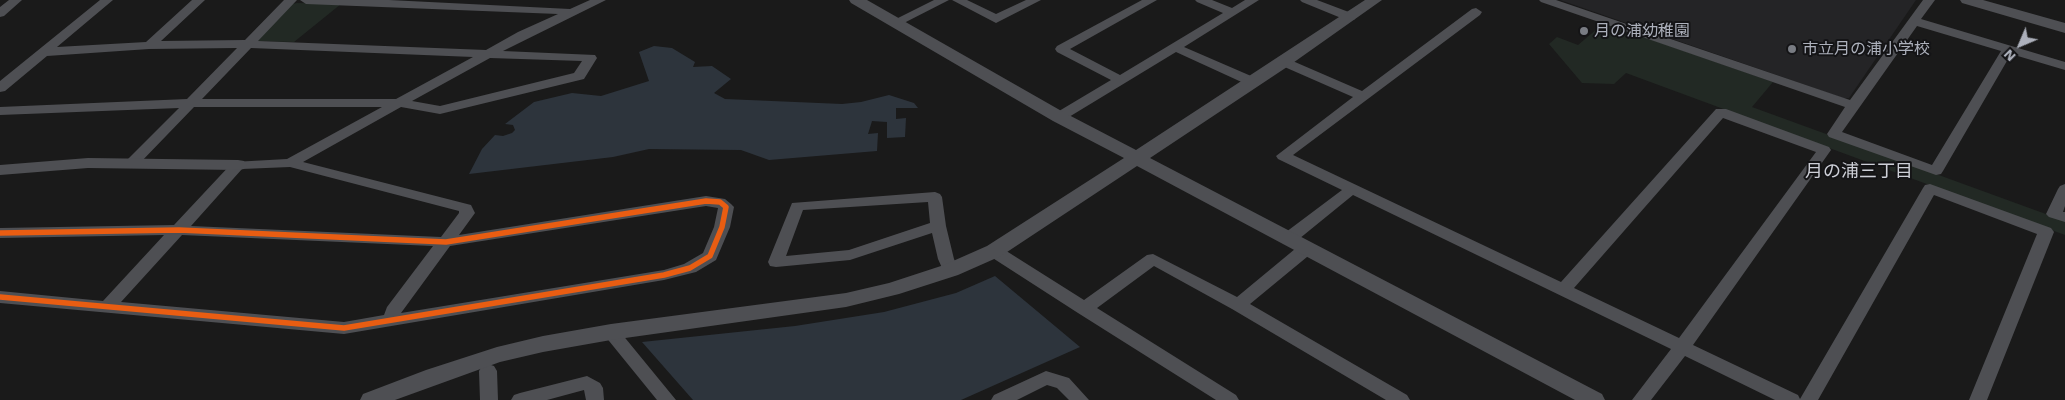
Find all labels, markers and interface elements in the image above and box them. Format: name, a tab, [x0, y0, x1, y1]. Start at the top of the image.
north arrow	[1995, 20, 2045, 70]
place label: 月の浦幼稚園	[1594, 21, 1690, 41]
marker: 月の浦幼稚園	[1578, 25, 1590, 37]
place label: 市立月の浦小学校	[1802, 39, 1930, 59]
marker: 市立月の浦小学校	[1786, 43, 1798, 55]
text: N	[2000, 46, 2019, 65]
district label: 月の浦三丁目	[1805, 161, 1913, 183]

